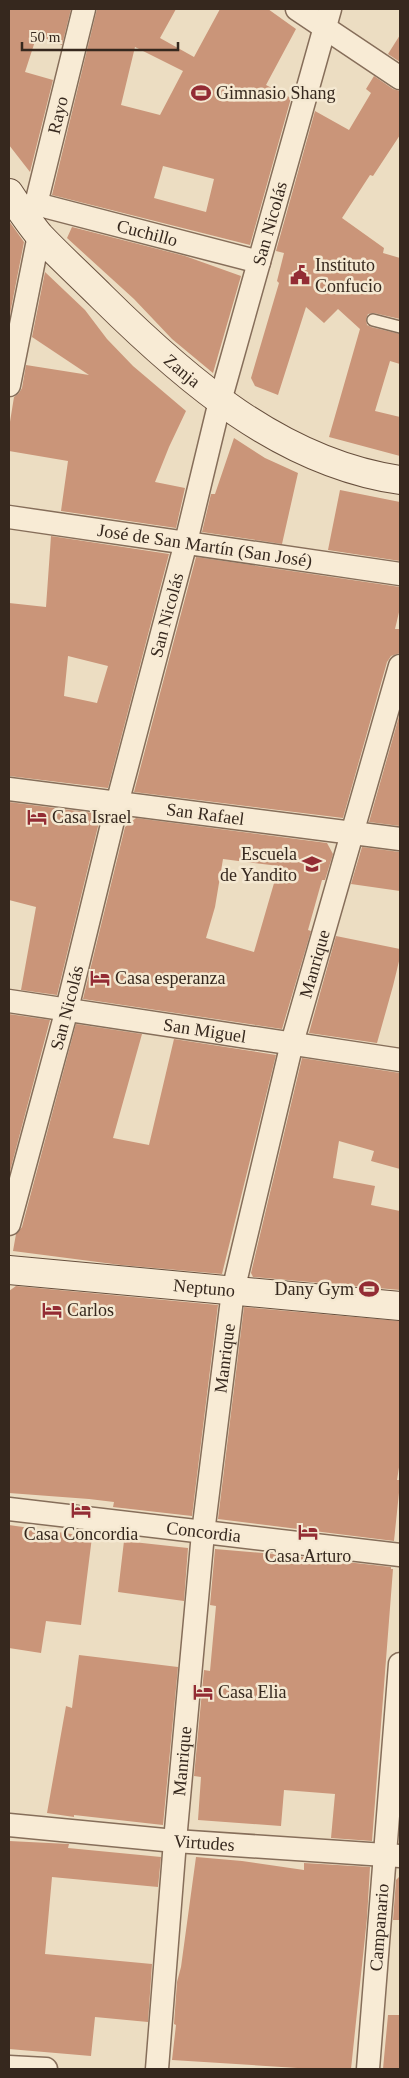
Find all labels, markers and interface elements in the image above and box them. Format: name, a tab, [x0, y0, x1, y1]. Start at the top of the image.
scale bar	[22, 20, 179, 52]
text: 50 m	[30, 29, 61, 45]
sports icon: Gimnasio Shang	[190, 82, 212, 104]
place label: Gimnasio Shang	[216, 83, 336, 103]
street label: Rayo	[44, 94, 72, 136]
street label: San Nicolás	[248, 179, 291, 268]
street label: Cuchillo	[115, 215, 180, 250]
place label: Instituto Confucio	[315, 255, 382, 296]
public building icon: Instituto Confucio	[289, 264, 311, 286]
street label: Zanja	[160, 350, 204, 392]
street label: José de San Martín (San José)	[96, 520, 314, 572]
street label: San Nicolás	[146, 571, 187, 660]
street label: San Rafael	[165, 799, 246, 829]
hotel icon: Casa Israel	[26, 806, 48, 828]
place label: Casa Israel	[52, 807, 131, 827]
place label: Escuela de Yandito	[220, 844, 297, 885]
school or university icon: Escuela de Yandito	[301, 853, 323, 875]
street label: Manrique	[295, 928, 334, 1000]
street label: San Nicolás	[46, 963, 87, 1052]
hotel icon: Casa esperanza	[89, 967, 111, 989]
place label: Casa esperanza	[115, 968, 225, 988]
street label: San Miguel	[162, 1014, 248, 1047]
street label: Neptuno	[172, 1275, 236, 1301]
sports icon: Dany Gym	[358, 1278, 380, 1300]
place label: Dany Gym	[275, 1279, 354, 1299]
hotel icon: Carlos	[41, 1299, 63, 1321]
place label: Carlos	[67, 1300, 114, 1320]
street label: Manrique	[210, 1322, 239, 1394]
hotel icon: Casa Concordia	[70, 1499, 92, 1521]
street label: Concordia	[165, 1518, 242, 1546]
hotel icon: Casa Arturo	[297, 1521, 319, 1543]
place label: Casa Concordia	[24, 1524, 138, 1544]
place label: Casa Arturo	[265, 1546, 351, 1566]
hotel icon: Casa Elia	[192, 1681, 214, 1703]
place label: Casa Elia	[218, 1682, 286, 1702]
street label: Manrique	[169, 1725, 195, 1797]
street label: Virtudes	[173, 1831, 235, 1855]
street label: Campanario	[366, 1883, 393, 1972]

